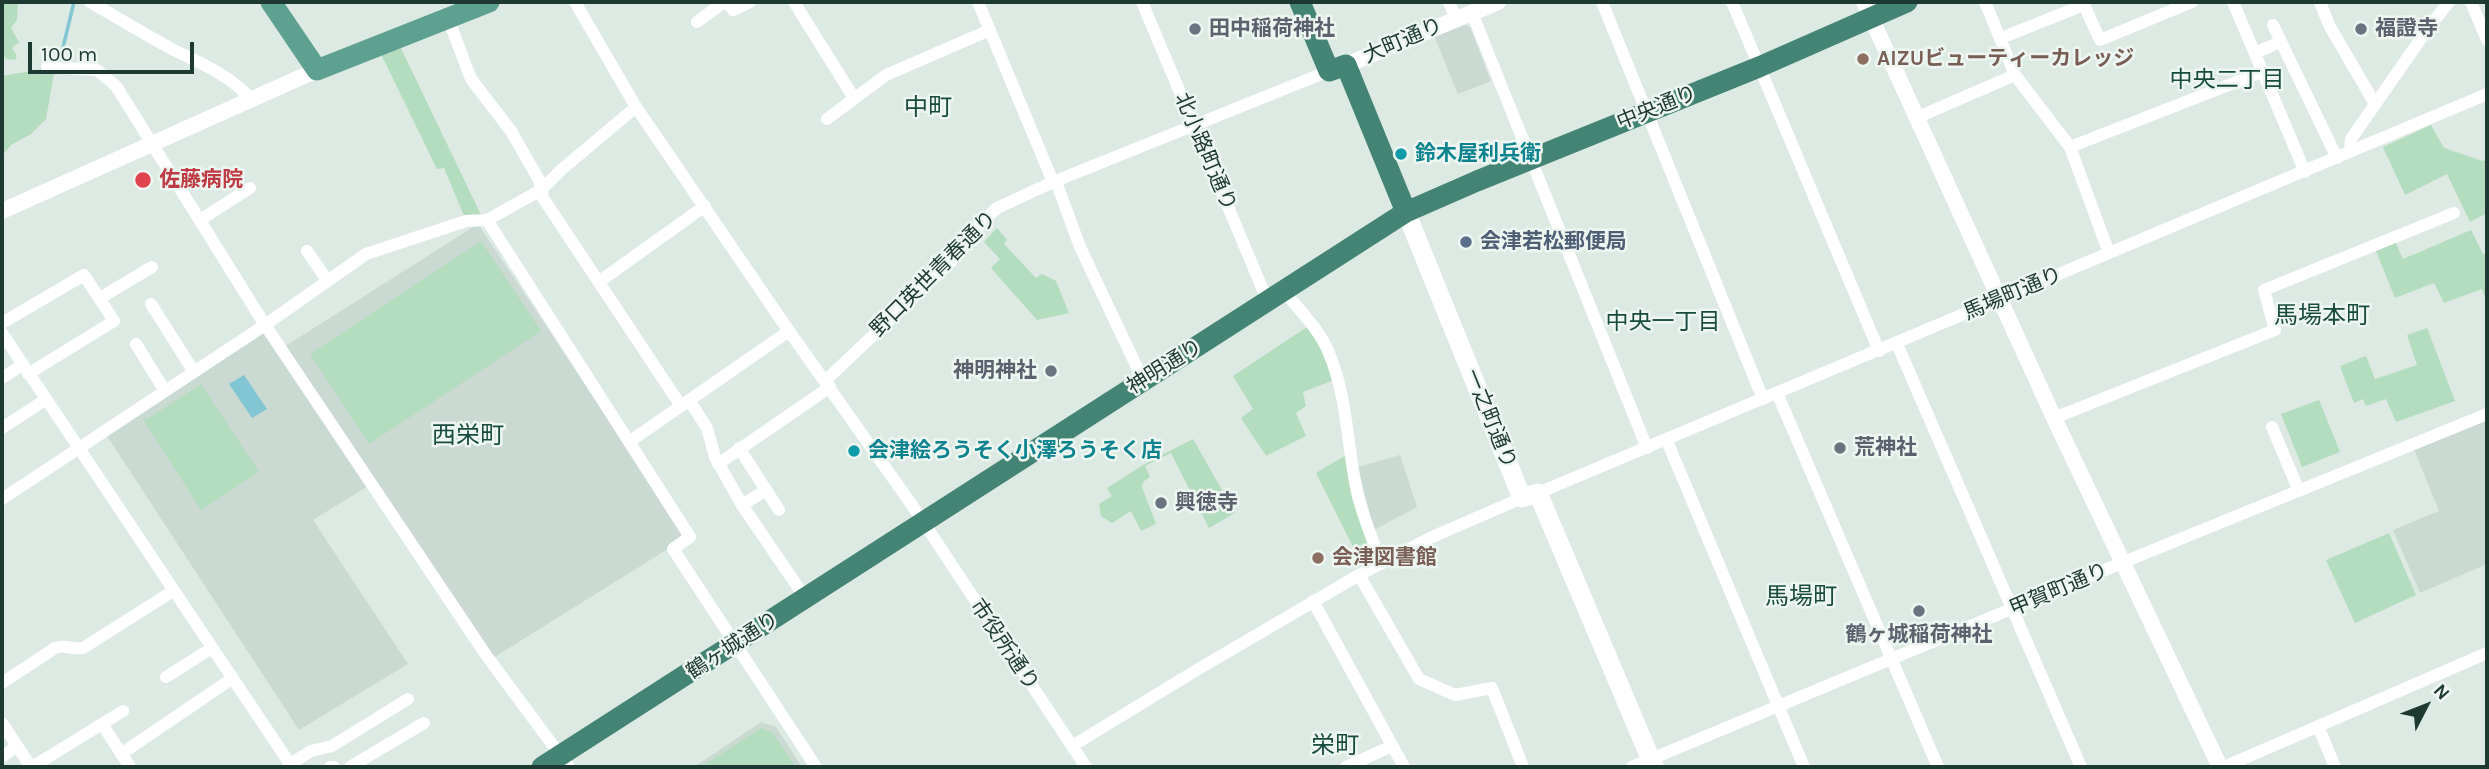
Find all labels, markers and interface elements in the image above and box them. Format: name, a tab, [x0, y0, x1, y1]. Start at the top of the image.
street label: 大町通り	[1359, 13, 1447, 69]
place label: 田中稲荷神社	[1209, 16, 1335, 42]
place label: 福證寺	[2375, 16, 2438, 42]
marker: 田中稲荷神社	[1187, 21, 1203, 37]
marker: 福證寺	[2353, 21, 2369, 37]
scale bar	[32, 28, 198, 72]
text: 100 m	[41, 42, 98, 66]
place label: AIZUビューティーカレッジ	[1877, 46, 2134, 72]
marker: AIZUビューティーカレッジ	[1855, 51, 1871, 67]
district label: 中央二丁目	[2170, 66, 2284, 94]
street label: 中央通り	[1613, 81, 1701, 135]
street label: 北小路町通り	[1169, 89, 1241, 215]
district label: 中町	[904, 94, 952, 122]
place label: 鈴木屋利兵衛	[1415, 141, 1541, 167]
marker: 鈴木屋利兵衛	[1393, 146, 1409, 162]
place label: 佐藤病院	[159, 167, 243, 193]
marker: 佐藤病院	[133, 170, 153, 190]
street label: 野口英世青春通り	[866, 206, 1002, 342]
place label: 会津若松郵便局	[1480, 229, 1627, 255]
marker: 会津若松郵便局	[1458, 234, 1474, 250]
street label: 馬場町通り	[1960, 262, 2066, 326]
district label: 馬場本町	[2274, 302, 2370, 330]
district label: 中央一丁目	[1606, 308, 1720, 336]
street label: 神明通り	[1123, 334, 1207, 400]
place label: 神明神社	[953, 358, 1037, 384]
marker: 神明神社	[1043, 363, 1059, 379]
street label: 一之町通り	[1459, 366, 1521, 472]
district label: 西栄町	[432, 422, 504, 450]
place label: 荒神社	[1854, 435, 1917, 461]
place label: 会津絵ろうそく小澤ろうそく店	[868, 438, 1162, 464]
marker: 荒神社	[1832, 440, 1848, 456]
marker: 会津絵ろうそく小澤ろうそく店	[846, 443, 862, 459]
place label: 興徳寺	[1175, 490, 1238, 516]
marker: 興徳寺	[1153, 495, 1169, 511]
place label: 会津図書館	[1332, 545, 1437, 571]
marker: 会津図書館	[1310, 550, 1326, 566]
street label: 甲賀町通り	[2006, 558, 2112, 622]
district label: 馬場町	[1765, 583, 1837, 611]
street label: 市役所通り	[964, 594, 1044, 696]
marker: 鶴ヶ城稲荷神社	[1911, 603, 1927, 619]
street label: 鶴ヶ城通り	[682, 607, 784, 685]
place label: 鶴ヶ城稲荷神社	[1846, 622, 1992, 648]
north arrow	[2391, 671, 2461, 741]
text: N	[2429, 680, 2454, 704]
district label: 栄町	[1311, 732, 1359, 760]

